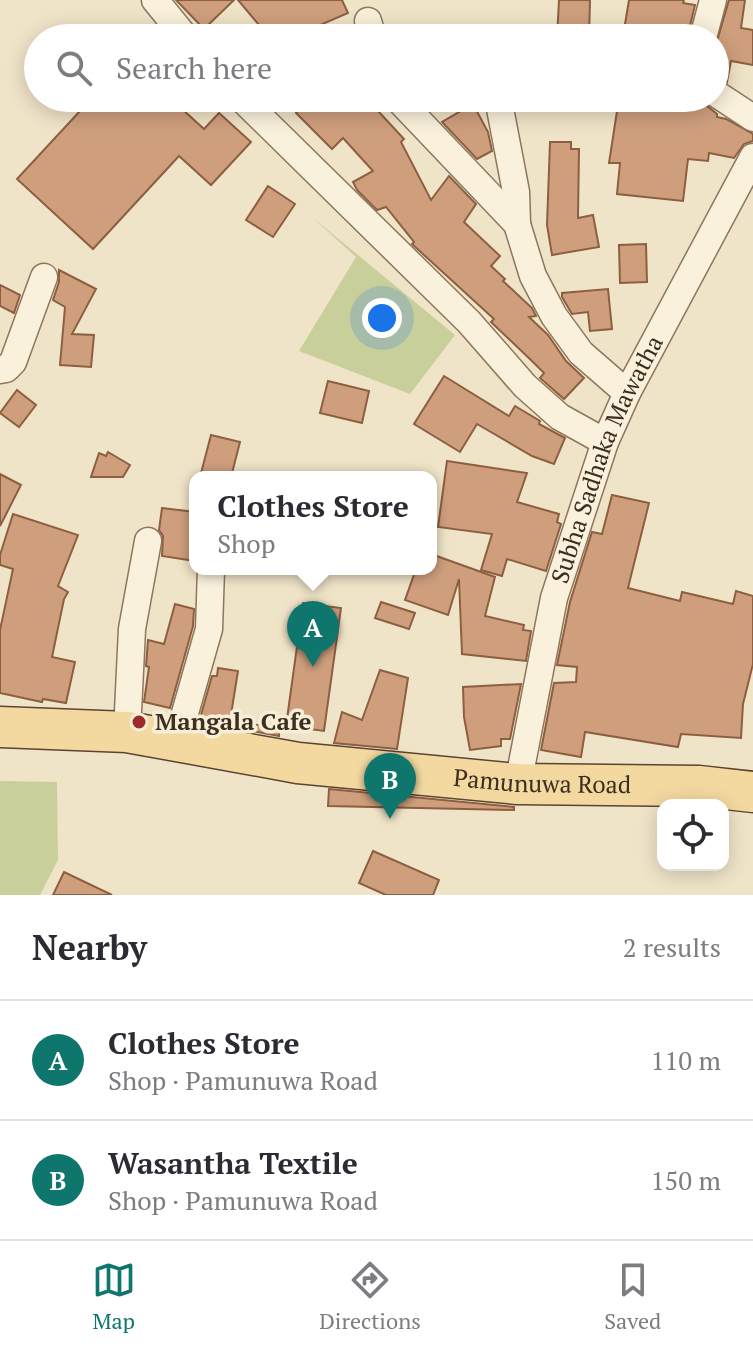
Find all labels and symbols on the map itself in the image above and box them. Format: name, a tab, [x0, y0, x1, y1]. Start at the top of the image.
your location	[362, 298, 402, 338]
street label: Subha Sadhaka Mawatha	[543, 330, 670, 587]
pin: A	[287, 601, 339, 667]
place label: Mangala Cafe	[155, 705, 311, 737]
marker: Mangala Cafe	[130, 713, 148, 731]
pin: B	[364, 753, 416, 819]
street label: Pamunuwa Road	[452, 761, 631, 800]

